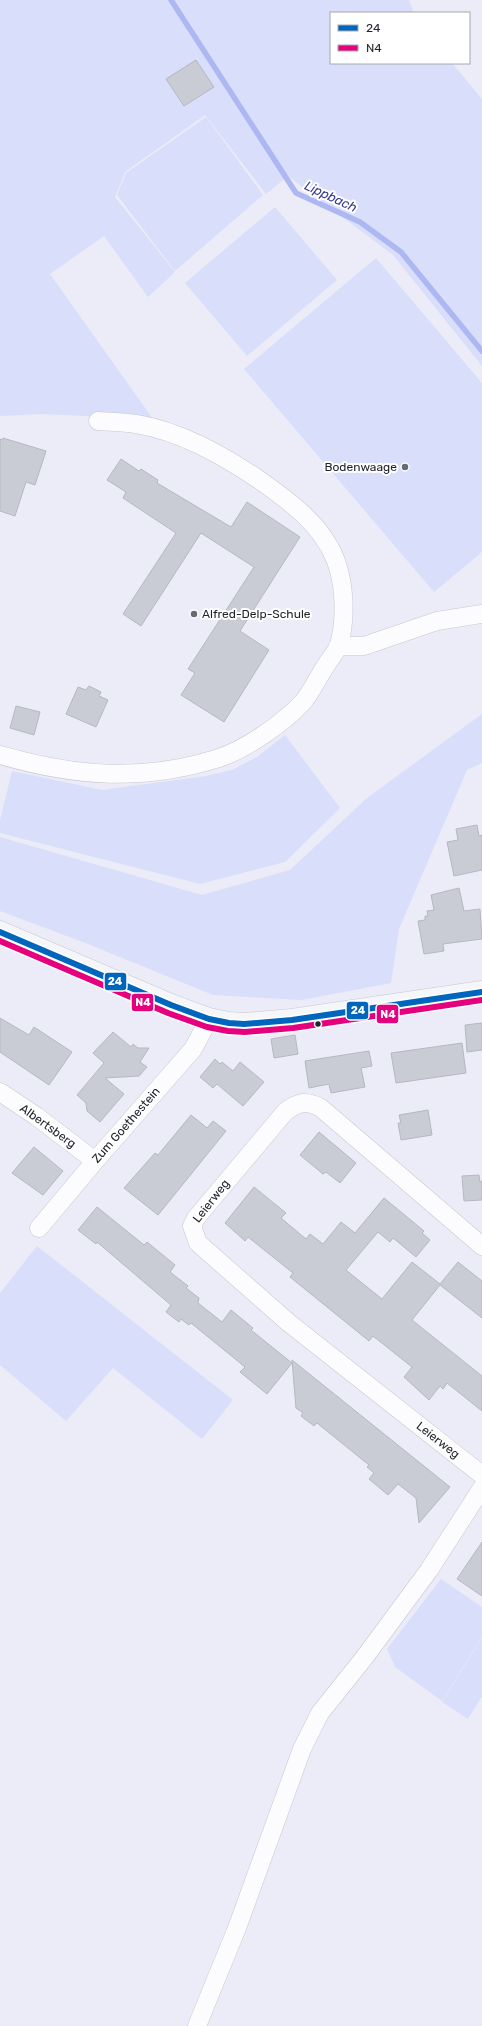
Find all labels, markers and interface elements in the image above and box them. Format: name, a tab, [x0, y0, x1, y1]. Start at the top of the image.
legend	[330, 12, 470, 64]
text: 24	[366, 21, 381, 35]
text: N4	[366, 41, 382, 55]
water label: Lippbach	[302, 178, 360, 215]
place label: Bodenwaage	[324, 460, 397, 474]
marker: Bodenwaage	[400, 462, 410, 472]
place label: Alfred-Delp-Schule	[202, 607, 311, 621]
marker: Alfred-Delp-Schule	[189, 609, 199, 619]
line badge: 24	[104, 972, 127, 991]
text: 24	[108, 975, 123, 988]
line badge: N4	[131, 993, 154, 1012]
text: N4	[135, 996, 151, 1009]
line badge: 24	[346, 1001, 369, 1020]
text: 24	[351, 1004, 366, 1017]
line badge: N4	[376, 1004, 399, 1024]
text: N4	[380, 1008, 396, 1021]
unlabelled marker	[313, 1019, 323, 1029]
street label: Zum Goethestein	[89, 1084, 163, 1166]
street label: Albertsberg	[17, 1101, 79, 1151]
street label: Leierweg	[190, 1177, 232, 1225]
street label: Leierweg	[414, 1419, 462, 1461]

